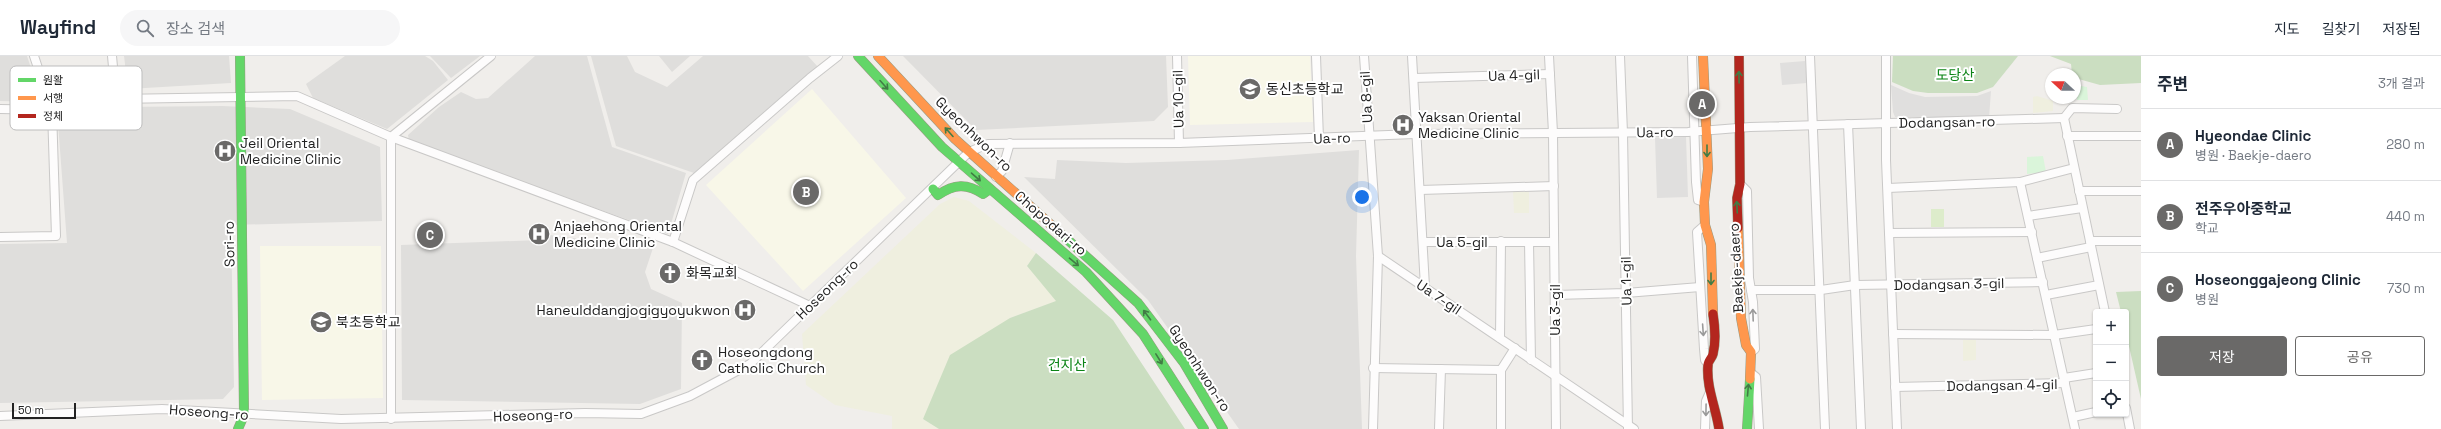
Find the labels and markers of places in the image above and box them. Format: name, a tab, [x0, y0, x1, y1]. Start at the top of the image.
school or university icon: 동신초등학교	[1237, 76, 1263, 102]
place label: 동신초등학교	[1266, 80, 1343, 98]
pin: A	[1689, 89, 1715, 119]
place label: Yaksan Oriental Medicine Clinic	[1418, 108, 1521, 142]
hospital icon: Yaksan Oriental Medicine Clinic	[1390, 112, 1416, 138]
place label: Jeil Oriental Medicine Clinic	[240, 134, 341, 168]
hospital icon: Jeil Oriental Medicine Clinic	[212, 138, 238, 164]
pin: B	[793, 177, 819, 207]
place label: Anjaehong Oriental Medicine Clinic	[554, 217, 682, 251]
pin: C	[417, 220, 443, 250]
hospital icon: Anjaehong Oriental Medicine Clinic	[526, 221, 552, 247]
church icon: 화목교회	[657, 260, 683, 286]
place label: 화목교회	[686, 264, 738, 282]
hospital icon: Haneulddangjogigyoyukwon	[732, 297, 758, 323]
place label: Haneulddangjogigyoyukwon	[537, 301, 730, 319]
school or university icon: 북초등학교	[308, 309, 334, 335]
place label: 북초등학교	[336, 313, 401, 331]
place label: Hoseongdong Catholic Church	[718, 343, 825, 377]
church icon: Hoseongdong Catholic Church	[689, 347, 715, 373]

